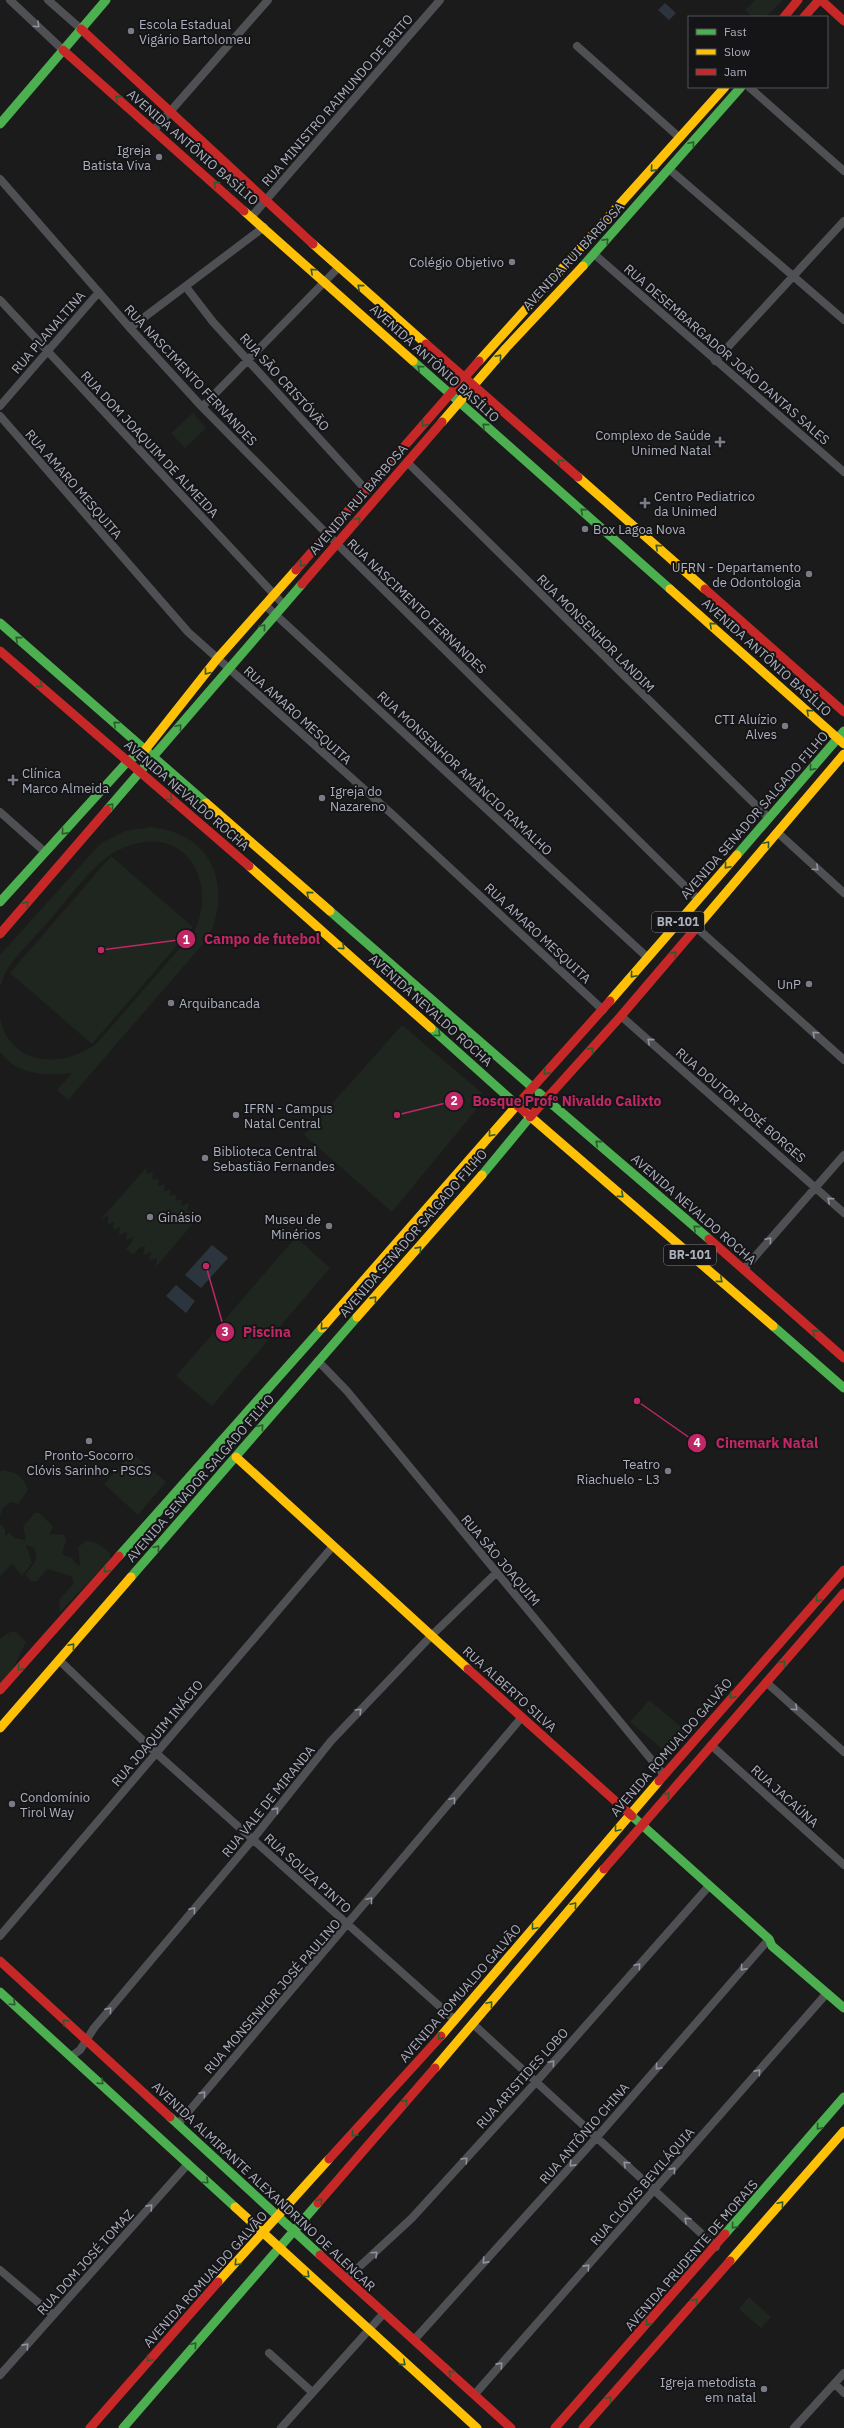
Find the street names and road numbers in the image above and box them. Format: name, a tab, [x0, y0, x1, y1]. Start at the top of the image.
street label: RUA MINISTRO RAIMUNDO DE BRITO	[258, 11, 417, 190]
street label: AVENIDA ANTÔNIO BASÍLIO	[123, 86, 262, 209]
street label: AVENIDA RUI BARBOSA	[519, 198, 628, 314]
street label: RUA DESEMBARGADOR JOÃO DANTAS SALES	[620, 260, 833, 448]
street label: RUA PLANALTINA	[8, 287, 89, 377]
street label: RUA NASCIMENTO FERNANDES	[121, 301, 261, 450]
street label: AVENIDA ANTÔNIO BASÍLIO	[366, 301, 503, 426]
street label: RUA SÃO CRISTÓVÃO	[236, 330, 333, 435]
street label: RUA DOM JOAQUIM DE ALMEIDA	[77, 367, 223, 522]
street label: RUA AMARO MESQUITA	[21, 426, 126, 543]
street label: AVENIDA RUI BARBOSA	[306, 440, 412, 558]
street label: RUA NASCIMENTO FERNANDES	[343, 535, 490, 677]
street label: RUA MONSENHOR LANDIM	[533, 571, 658, 696]
street label: AVENIDA ANTÔNIO BASÍLIO	[698, 595, 835, 720]
street label: RUA AMARO MESQUITA	[240, 662, 356, 769]
street label: RUA MONSENHOR AMÂNCIO RAMALHO	[373, 687, 556, 859]
street label: AVENIDA SENADOR SALGADO FILHO	[677, 728, 832, 903]
street label: AVENIDA NEVALDO ROCHA	[121, 736, 253, 855]
street label: RUA AMARO MESQUITA	[481, 880, 595, 988]
road number: BR-101	[652, 912, 704, 932]
street label: AVENIDA NEVALDO ROCHA	[365, 950, 496, 1071]
street label: RUA DOUTOR JOSÉ BORGES	[672, 1044, 809, 1167]
street label: AVENIDA SENADOR SALGADO FILHO	[336, 1146, 491, 1321]
street label: AVENIDA NEVALDO ROCHA	[628, 1150, 760, 1269]
road number: BR-101	[664, 1245, 716, 1265]
street label: AVENIDA SENADOR SALGADO FILHO	[123, 1391, 278, 1566]
street label: RUA SÃO JOAQUIM	[458, 1511, 544, 1609]
street label: RUA ALBERTO SILVA	[459, 1643, 561, 1737]
street label: AVENIDA ROMUALDO GALVÃO	[607, 1675, 736, 1820]
street label: RUA JOAQUIM INÁCIO	[108, 1677, 207, 1790]
street label: RUA VALE DE MIRANDA	[218, 1741, 319, 1861]
street label: RUA JACAÚNA	[747, 1761, 823, 1832]
street label: RUA SOUZA PINTO	[261, 1830, 355, 1917]
street label: RUA MONSENHOR JOSÉ PAULINO	[200, 1915, 344, 2077]
street label: AVENIDA ROMUALDO GALVÃO	[396, 1921, 525, 2066]
street label: RUA ARISTIDES LOBO	[473, 2024, 572, 2132]
street label: AVENIDA ALMIRANTE ALEXANDRINO DE ALENCAR	[148, 2078, 379, 2295]
street label: RUA ANTÔNIO CHINA	[536, 2079, 633, 2187]
street label: RUA CLÓVIS BEVILÁQUIA	[587, 2123, 699, 2249]
street label: AVENIDA PRUDENTE DE MORAIS	[621, 2176, 762, 2334]
street label: RUA DOM JOSÉ TOMAZ	[33, 2206, 138, 2319]
street label: AVENIDA ROMUALDO GALVÃO	[140, 2208, 271, 2351]

